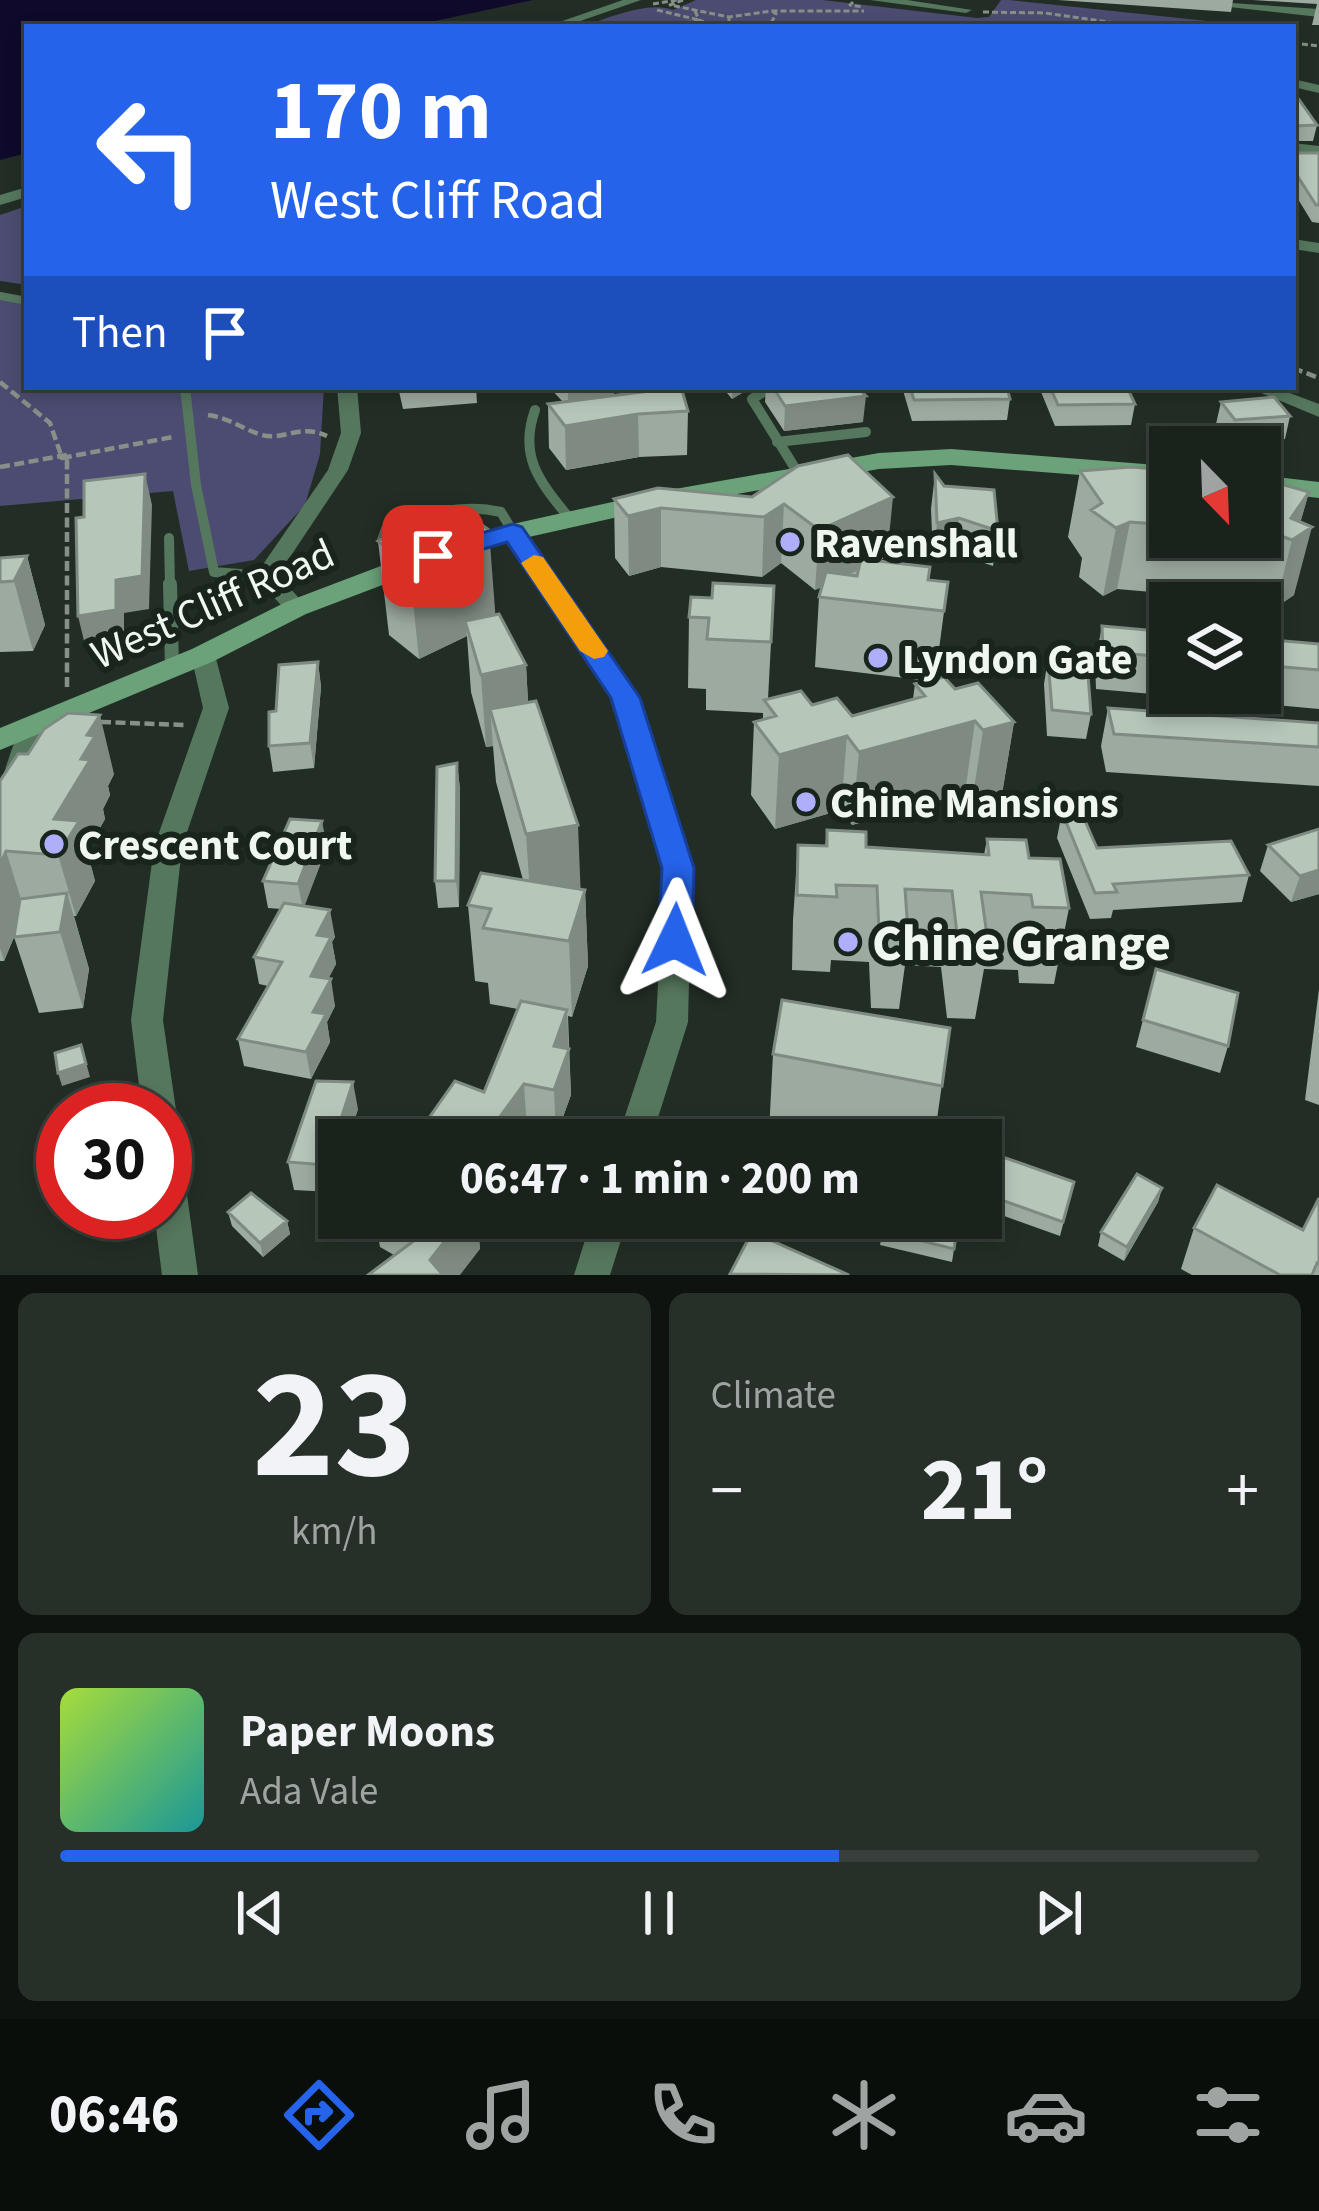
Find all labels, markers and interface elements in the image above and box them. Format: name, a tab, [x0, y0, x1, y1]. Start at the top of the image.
text: 170 m	[270, 52, 492, 172]
icon: left	[72, 72, 228, 228]
text: West Cliff Road	[270, 163, 606, 240]
icon: arrive	[192, 300, 258, 366]
text: Then	[72, 301, 168, 365]
north arrow	[1149, 426, 1281, 558]
map controls	[1149, 426, 1281, 714]
pin	[382, 505, 484, 607]
place label: Ravenshall	[814, 514, 1018, 574]
icon: arrive	[400, 523, 466, 589]
street label: West Cliff Road	[81, 524, 344, 685]
marker: Ravenshall	[777, 529, 803, 555]
button: layers	[1149, 582, 1281, 714]
place label: Lyndon Gate	[902, 630, 1132, 690]
marker: Lyndon Gate	[865, 645, 891, 671]
place label: Chine Mansions	[830, 774, 1119, 834]
marker: Chine Mansions	[793, 789, 819, 815]
place label: Crescent Court	[78, 816, 352, 876]
marker: Crescent Court	[41, 831, 67, 857]
position arrow	[612, 877, 738, 1003]
place label: Chine Grange	[872, 908, 1171, 980]
marker: Chine Grange	[835, 929, 861, 955]
speed limit sign: 30	[36, 1083, 192, 1239]
text: 06:47 · 1 min · 200 m	[460, 1147, 860, 1211]
text: 23	[252, 1315, 417, 1537]
text: Climate	[711, 1368, 836, 1424]
text: 21°	[921, 1427, 1049, 1555]
text: −	[711, 1444, 743, 1538]
text: +	[1226, 1444, 1259, 1538]
text: km/h	[291, 1504, 378, 1560]
text: Paper Moons	[240, 1700, 495, 1764]
text: Ada Vale	[240, 1764, 378, 1820]
icon: previous	[227, 1880, 293, 1946]
icon: pause	[626, 1880, 692, 1946]
icon: next	[1026, 1880, 1092, 1946]
icon: directions	[277, 2073, 361, 2157]
icon: music	[459, 2073, 543, 2157]
icon: phone	[641, 2073, 725, 2157]
icon: climate	[822, 2073, 906, 2157]
icon: car	[1004, 2073, 1088, 2157]
icon: filters	[1186, 2073, 1270, 2157]
text: 06:46	[49, 2077, 179, 2154]

